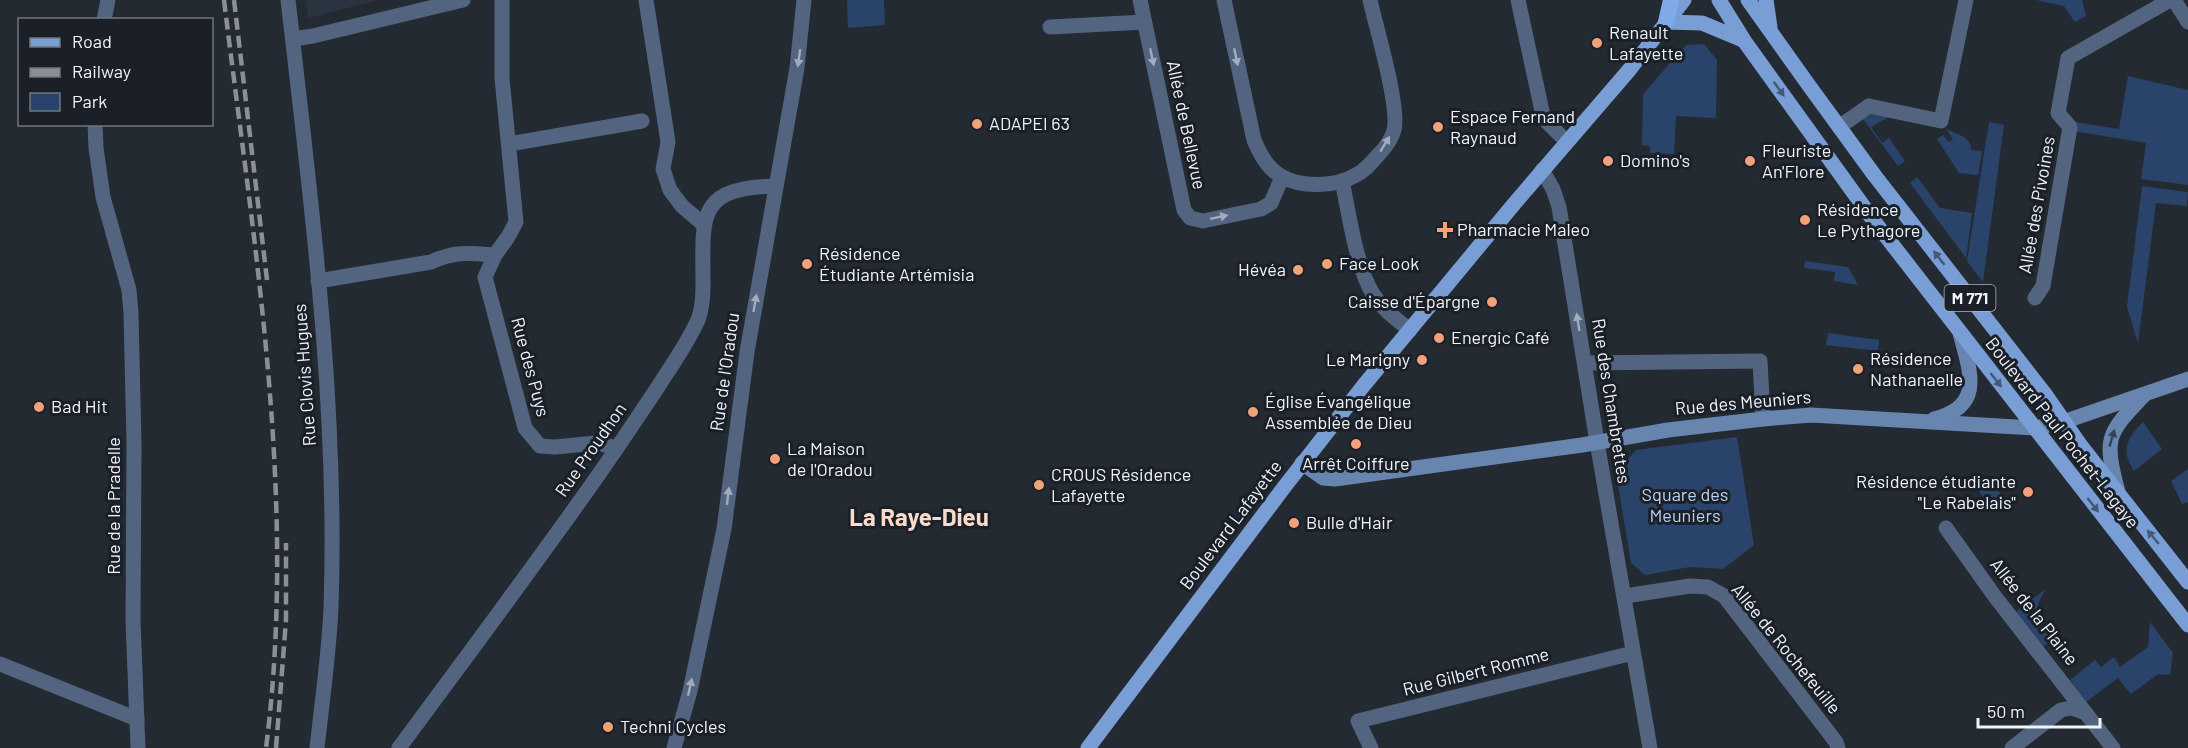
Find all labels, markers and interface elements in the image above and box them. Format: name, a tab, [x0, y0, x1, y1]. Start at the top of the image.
legend	[18, 18, 213, 126]
place label: Renault Lafayette	[1609, 21, 1683, 64]
text: Road	[72, 30, 112, 52]
marker: Renault Lafayette	[1590, 36, 1604, 50]
one-way arrow	[1147, 48, 1157, 66]
one-way arrow	[1232, 48, 1241, 67]
one-way arrow	[794, 49, 803, 68]
street label: Allée de Bellevue	[1163, 58, 1211, 191]
text: Railway	[72, 60, 131, 82]
one-way arrow	[1773, 82, 1785, 97]
text: Park	[72, 90, 107, 112]
place label: Espace Fernand Raynaud	[1450, 105, 1575, 148]
place label: ADAPEI 63	[989, 112, 1070, 134]
marker: ADAPEI 63	[970, 117, 984, 131]
marker: Espace Fernand Raynaud	[1431, 120, 1445, 134]
street label: Allée des Pivoines	[2013, 134, 2059, 275]
one-way arrow	[1380, 136, 1391, 153]
place label: Fleuriste An'Flore	[1762, 139, 1831, 182]
place label: Domino's	[1620, 149, 1690, 171]
marker: Domino's	[1601, 154, 1615, 168]
marker: Fleuriste An'Flore	[1743, 154, 1757, 168]
place label: Résidence Le Pythagore	[1817, 198, 1920, 241]
one-way arrow	[1209, 212, 1228, 221]
marker: Résidence Le Pythagore	[1798, 213, 1812, 227]
place label: Pharmacie Maleo	[1457, 218, 1590, 240]
marker: Pharmacie Maleo	[1438, 223, 1452, 237]
place label: Résidence Étudiante Artémisia	[819, 242, 974, 285]
one-way arrow	[1933, 250, 1945, 266]
place label: Face Look	[1339, 252, 1419, 274]
marker: Résidence Étudiante Artémisia	[800, 257, 814, 271]
marker: Face Look	[1320, 257, 1334, 271]
place label: Hévéa	[1238, 258, 1286, 280]
marker: Hévéa	[1291, 263, 1305, 277]
road number: M 771	[1944, 285, 1996, 311]
place label: Caisse d'Épargne	[1348, 290, 1480, 312]
one-way arrow	[751, 294, 760, 313]
marker: Caisse d'Épargne	[1485, 295, 1499, 309]
street label: Rue Clovis Hugues	[288, 303, 320, 447]
street label: Rue de l'Oradou	[705, 311, 743, 433]
one-way arrow	[1573, 312, 1582, 331]
street label: Rue des Puys	[507, 315, 555, 419]
street label: Rue des Chambrettes	[1588, 317, 1636, 485]
place label: Energic Café	[1451, 326, 1550, 348]
marker: Energic Café	[1432, 331, 1446, 345]
street label: Boulevard Paul Pochet-Lagaye	[1981, 332, 2144, 532]
place label: Résidence Nathanaelle	[1870, 347, 1963, 390]
place label: Le Marigny	[1326, 348, 1410, 370]
marker: Le Marigny	[1415, 353, 1429, 367]
marker: Résidence Nathanaelle	[1851, 362, 1865, 376]
one-way arrow	[1989, 372, 2001, 387]
street label: Rue des Meuniers	[1674, 385, 1812, 419]
place label: Église Évangélique Assemblée de Dieu	[1265, 390, 1412, 433]
place label: Bad Hit	[51, 395, 108, 417]
street label: Rue Proudhon	[550, 398, 631, 501]
marker: Bad Hit	[32, 400, 46, 414]
marker: Église Évangélique Assemblée de Dieu	[1246, 405, 1260, 419]
one-way arrow	[2108, 429, 2117, 447]
street label: Rue de la Pradelle	[102, 437, 124, 575]
place label: La Maison de l'Oradou	[787, 437, 873, 480]
marker: Arrêt Coiffure	[1349, 437, 1363, 451]
marker: La Maison de l'Oradou	[768, 452, 782, 466]
place label: Arrêt Coiffure	[1302, 452, 1410, 474]
street label: Boulevard Lafayette	[1174, 455, 1286, 593]
place label: CROUS Résidence Lafayette	[1051, 463, 1191, 506]
place label: Résidence étudiante ''Le Rabelais''	[1856, 470, 2016, 513]
marker: CROUS Résidence Lafayette	[1032, 478, 1046, 492]
park label: Square des Meuniers	[1642, 483, 1728, 526]
marker: Résidence étudiante ''Le Rabelais''	[2021, 485, 2035, 499]
one-way arrow	[723, 487, 733, 506]
one-way arrow	[2087, 498, 2099, 513]
district label: La Raye-Dieu	[849, 502, 989, 531]
place label: Bulle d'Hair	[1306, 511, 1393, 533]
marker: Bulle d'Hair	[1287, 516, 1301, 530]
one-way arrow	[2147, 530, 2160, 545]
street label: Allée de la Plaine	[1986, 554, 2083, 669]
street label: Allée de Rochefeuille	[1727, 579, 1846, 718]
street label: Rue Gilbert Romme	[1400, 642, 1551, 700]
one-way arrow	[686, 678, 696, 697]
scale bar	[1978, 691, 2100, 729]
text: 50 m	[1987, 700, 2025, 722]
place label: Techni Cycles	[620, 715, 726, 737]
marker: Techni Cycles	[601, 720, 615, 734]

